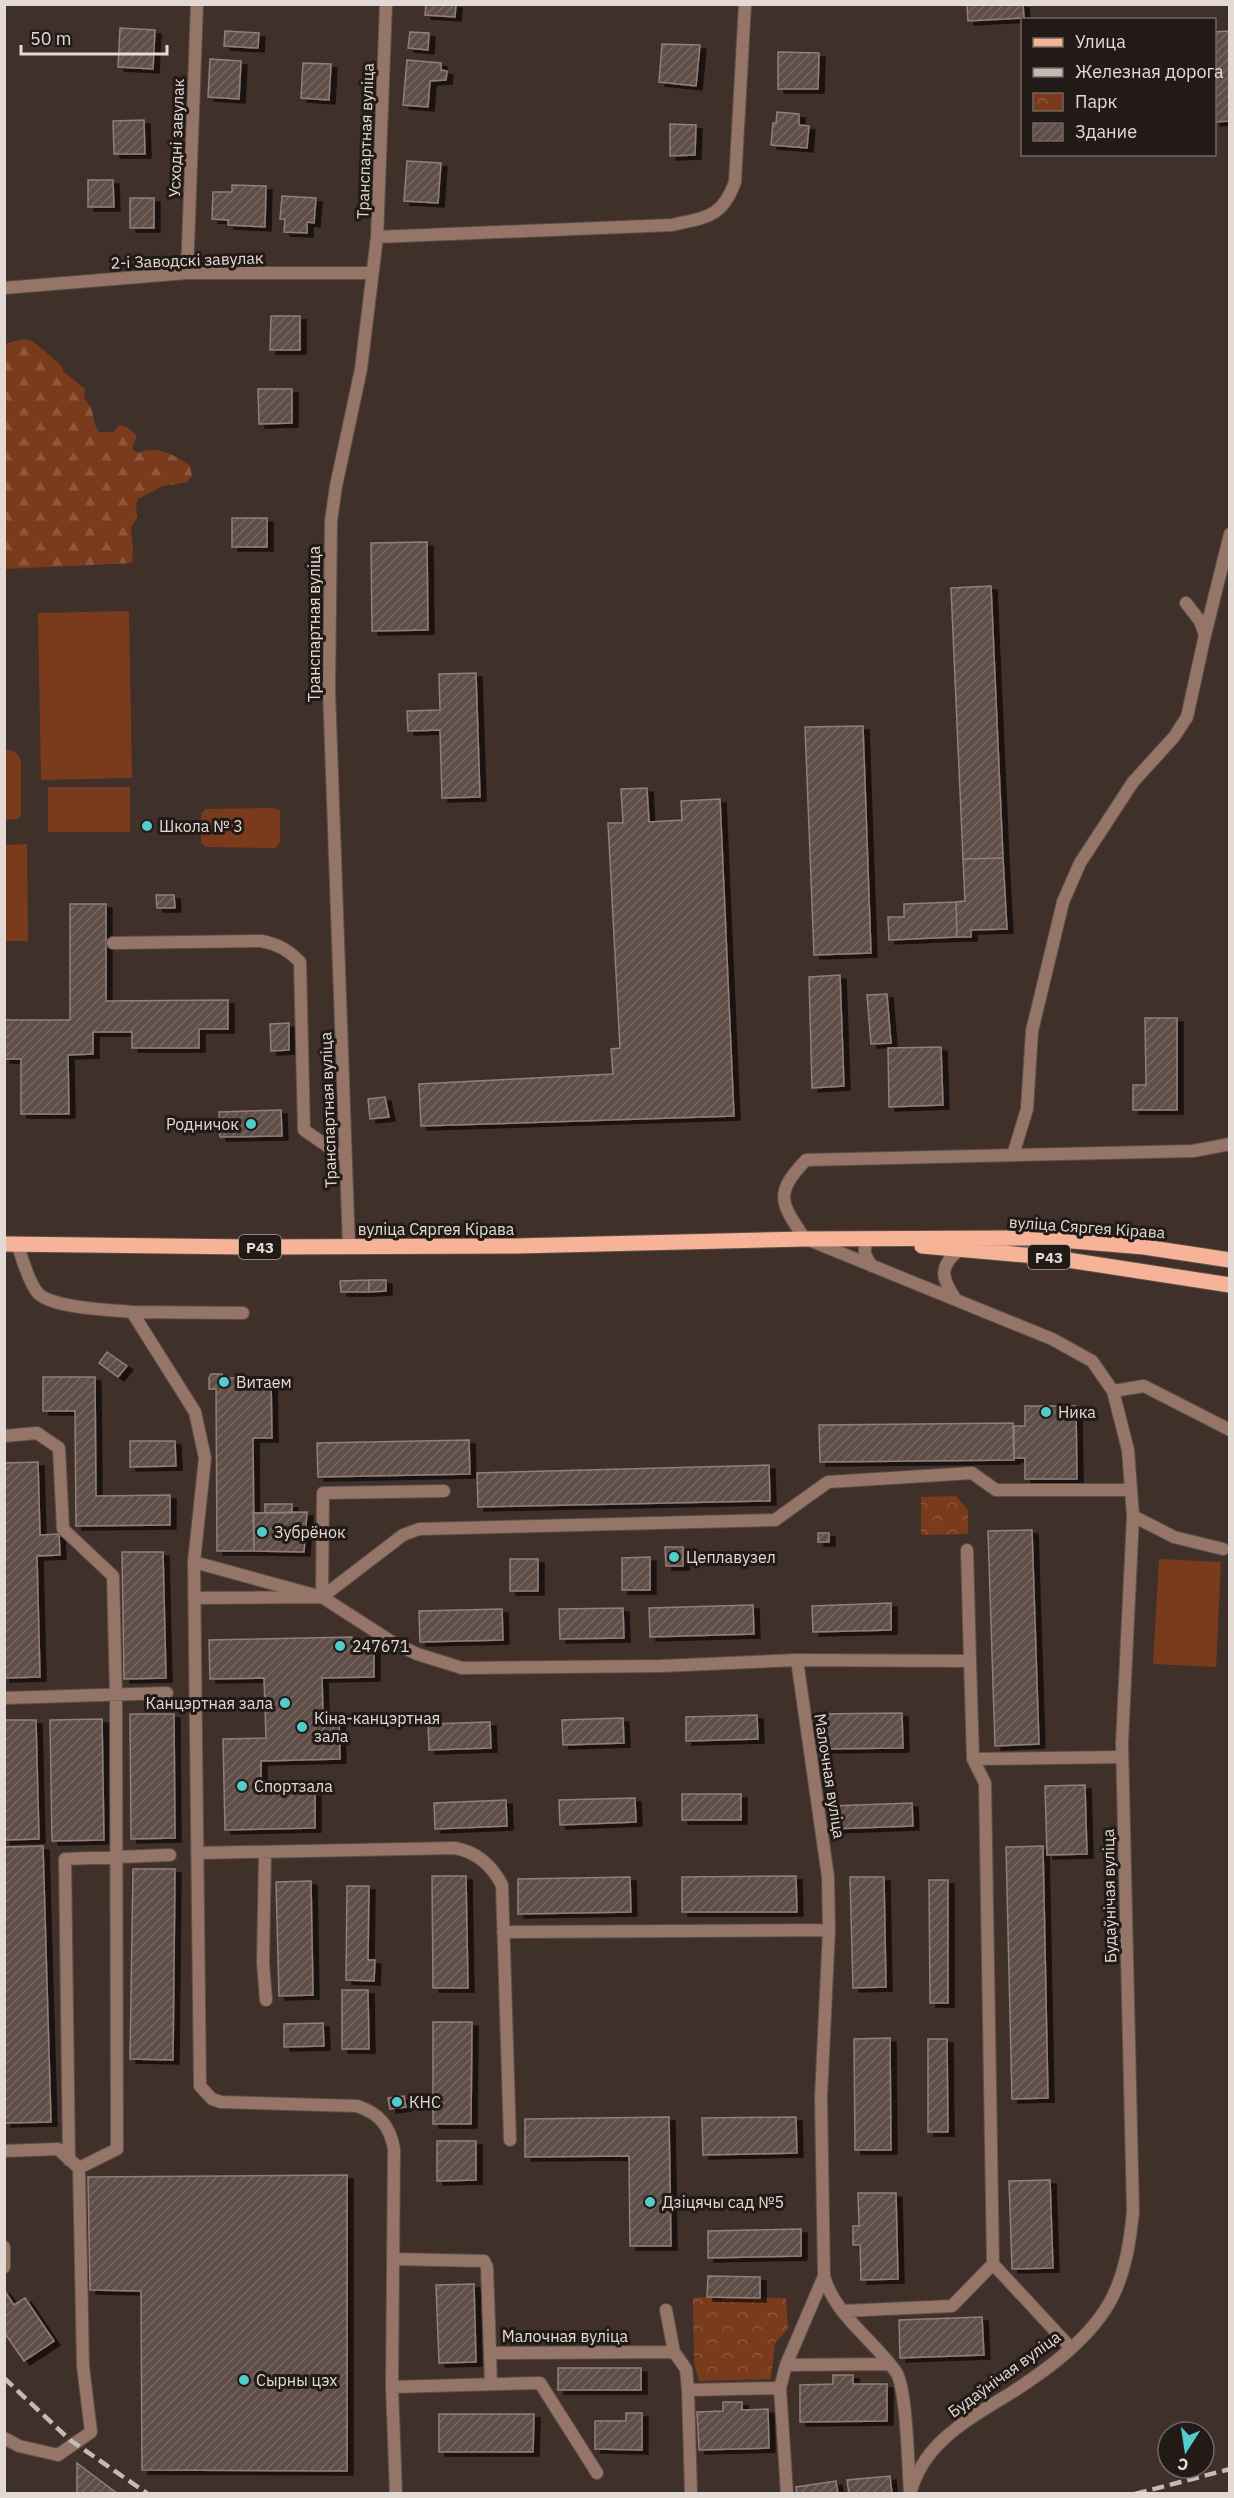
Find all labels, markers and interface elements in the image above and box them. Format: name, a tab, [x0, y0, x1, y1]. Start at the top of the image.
scale bar	[21, 18, 166, 56]
legend	[1021, 18, 1216, 156]
text: 50 m	[30, 27, 72, 50]
text: Улица	[1075, 30, 1126, 53]
text: Железная дорога	[1075, 60, 1224, 83]
street label: Транспартная вуліца	[352, 62, 378, 219]
street label: Усходні завулак	[164, 78, 188, 198]
text: Парк	[1075, 90, 1118, 113]
text: Здание	[1075, 120, 1137, 143]
street label: 2-і Заводскі завулак	[110, 247, 264, 273]
street label: Транспартная вуліца	[304, 546, 324, 702]
place label: Школа № 3	[159, 816, 243, 836]
marker: Школа № 3	[140, 819, 154, 833]
street label: Транспартная вуліца	[315, 1031, 341, 1188]
place label: Родничок	[166, 1114, 239, 1134]
marker: Родничок	[244, 1117, 258, 1131]
street label: вуліца Сяргея Кірава	[1008, 1212, 1166, 1242]
street label: вуліца Сяргея Кірава	[358, 1219, 515, 1239]
road number: Р43	[239, 1235, 281, 1259]
road number: Р43	[1028, 1245, 1070, 1269]
place label: Витаем	[236, 1372, 292, 1392]
marker: Витаем	[217, 1375, 231, 1389]
place label: Ника	[1058, 1402, 1096, 1422]
marker: Ника	[1039, 1405, 1053, 1419]
place label: Зубрёнок	[274, 1522, 346, 1542]
marker: Зубрёнок	[255, 1525, 269, 1539]
place label: Цеплавузел	[686, 1547, 776, 1567]
marker: Цеплавузел	[667, 1550, 681, 1564]
place label: 247671	[352, 1636, 410, 1656]
marker: 247671	[333, 1639, 347, 1653]
place label: Канцэртная зала	[146, 1693, 273, 1713]
marker: Канцэртная зала	[278, 1696, 292, 1710]
place label: Кіна-канцэртная зала	[314, 1708, 440, 1746]
street label: Малочная вуліца	[810, 1712, 850, 1840]
marker: Кіна-канцэртная зала	[295, 1720, 309, 1734]
place label: Спортзала	[254, 1776, 333, 1796]
marker: Спортзала	[235, 1779, 249, 1793]
street label: Будаўнічая вуліца	[1098, 1828, 1120, 1963]
place label: КНС	[409, 2092, 441, 2112]
marker: КНС	[390, 2095, 404, 2109]
place label: Дзіцячы сад №5	[662, 2192, 784, 2212]
marker: Дзіцячы сад №5	[643, 2195, 657, 2209]
street label: Малочная вуліца	[502, 2326, 629, 2346]
street label: Будаўнічая вуліца	[944, 2326, 1065, 2422]
place label: Сырны цэх	[256, 2370, 337, 2390]
marker: Сырны цэх	[237, 2373, 251, 2387]
north arrow	[1156, 2420, 1216, 2480]
text: С	[1176, 2454, 1190, 2476]

